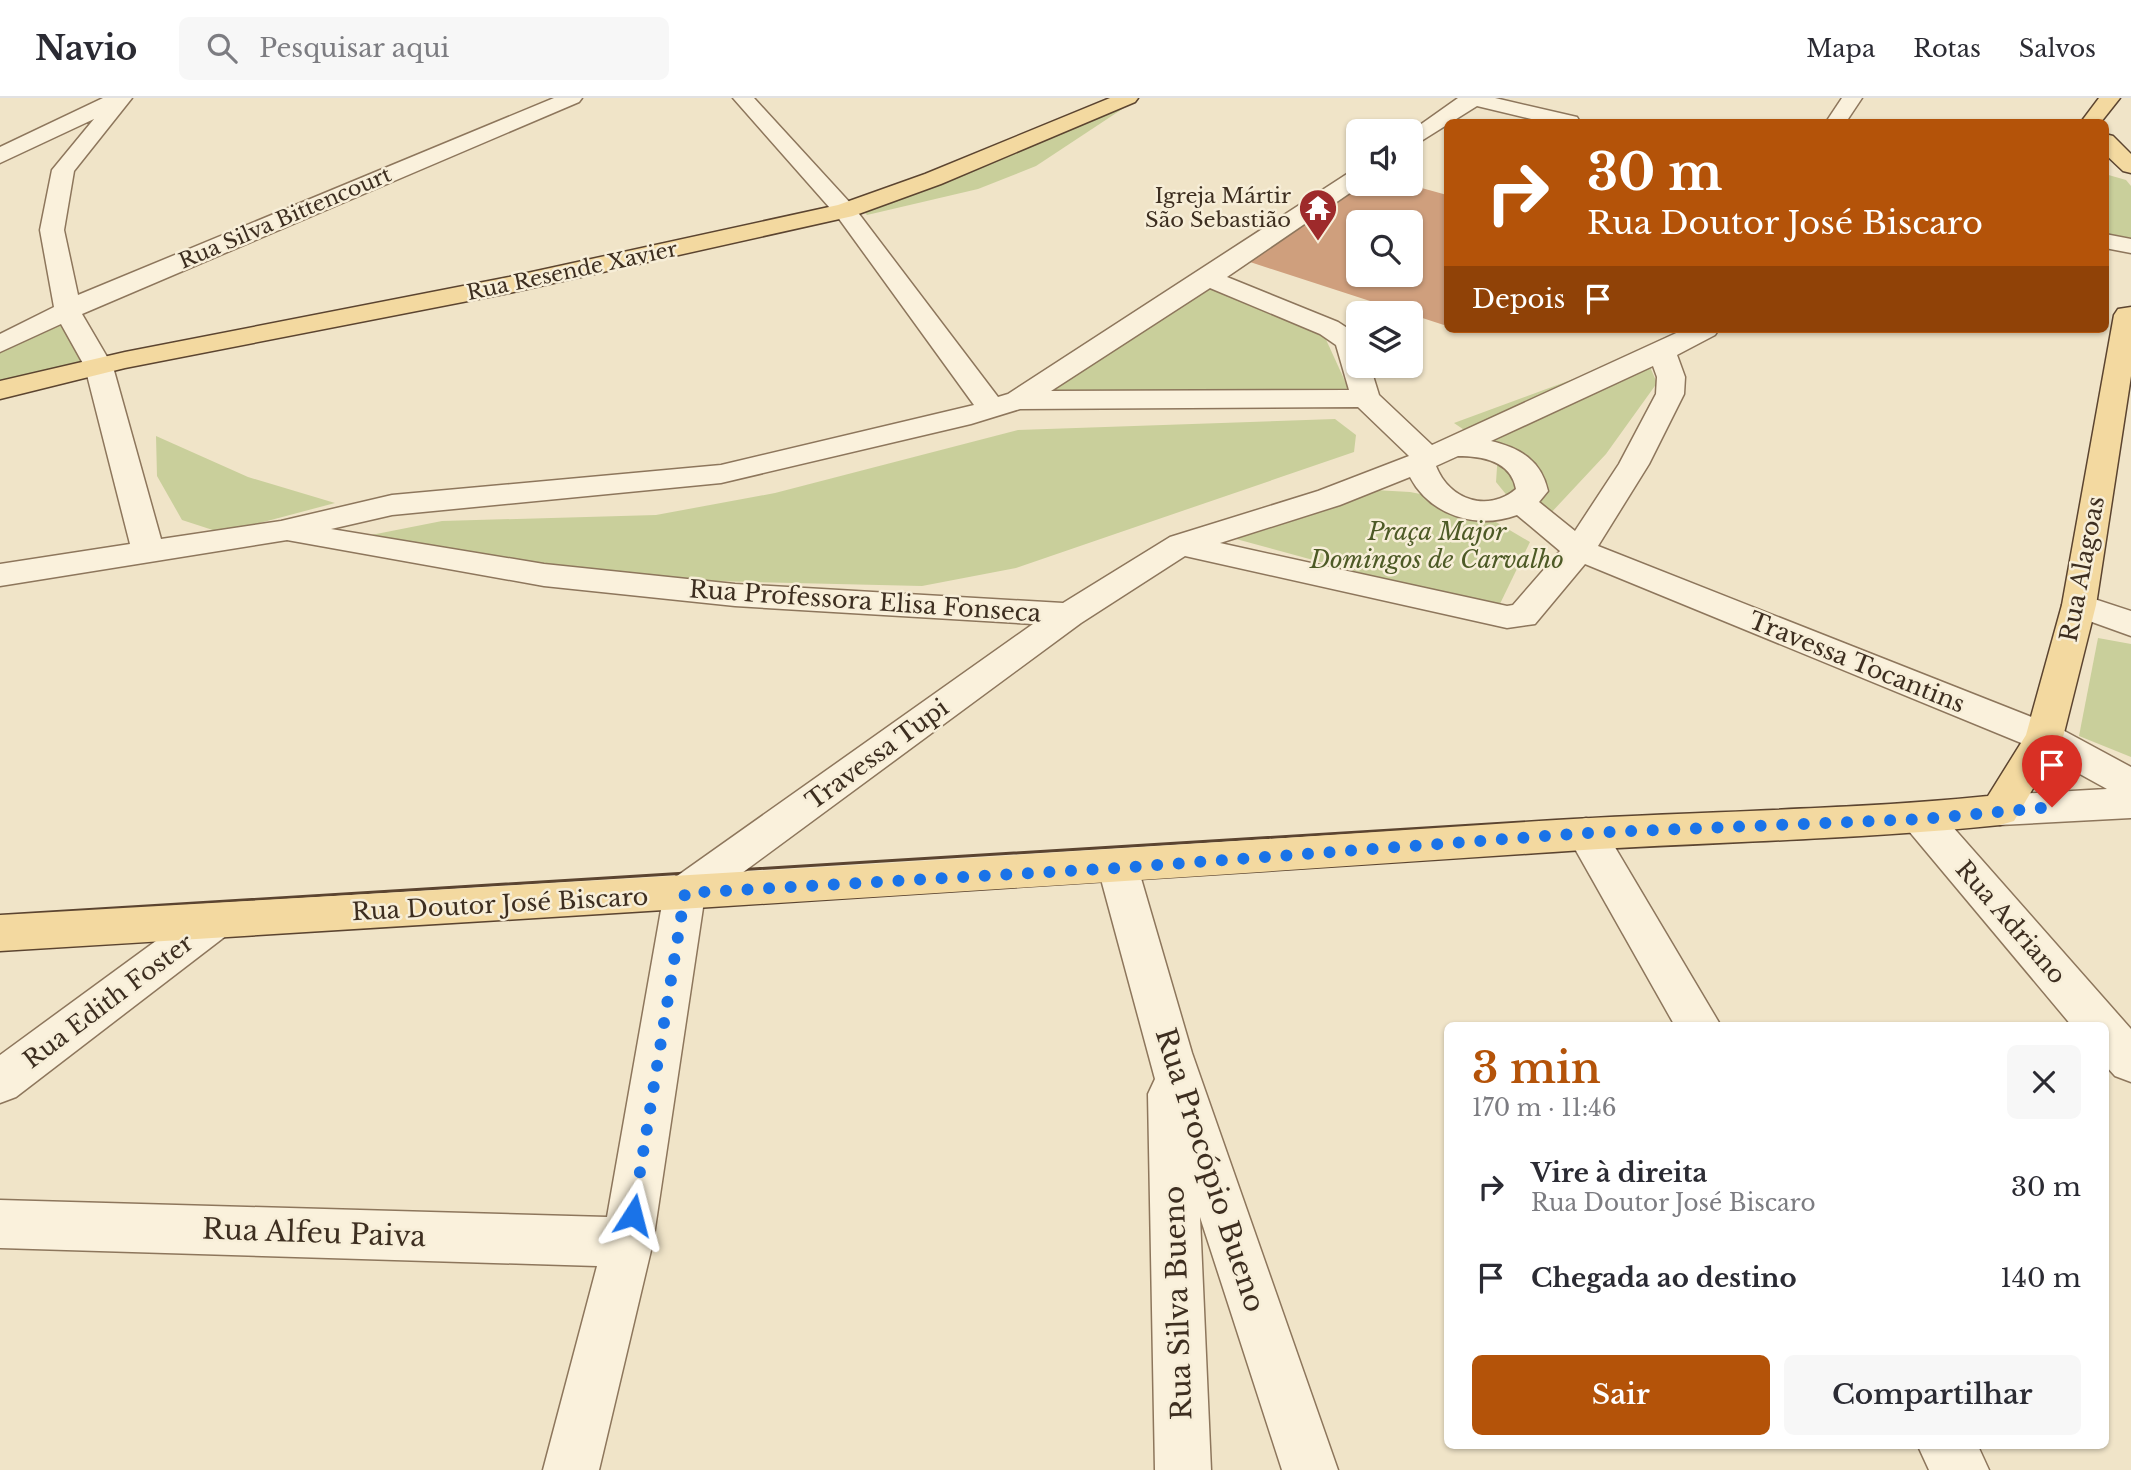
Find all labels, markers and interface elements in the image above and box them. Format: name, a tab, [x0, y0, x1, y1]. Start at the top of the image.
search box	[179, 17, 669, 80]
text: Navio	[35, 28, 137, 69]
icon: search	[203, 29, 241, 67]
text: Pesquisar aqui	[259, 32, 449, 64]
text: Mapa	[1806, 34, 1875, 63]
text: Rotas	[1913, 34, 1981, 63]
text: Salvos	[2019, 34, 2096, 63]
map controls	[1346, 119, 1423, 378]
button: sound	[1346, 119, 1423, 196]
text: 30 m	[1587, 142, 1722, 203]
icon: right	[1472, 147, 1563, 238]
street label: Rua Silva Bittencourt	[175, 161, 395, 275]
place label: Igreja Mártir São Sebastião	[1145, 183, 1291, 233]
temple icon: Igreja Mártir São Sebastião	[1297, 187, 1339, 242]
text: Rua Doutor José Biscaro	[1587, 203, 1983, 243]
button: search	[1346, 210, 1423, 287]
street label: Rua Resende Xavier	[464, 236, 680, 306]
icon: arrive	[1579, 280, 1617, 318]
text: Depois	[1472, 283, 1565, 315]
button: layers	[1346, 301, 1423, 378]
street label: Rua Alagoas	[2054, 494, 2110, 644]
park label: Praça Major Domingos de Carvalho	[1309, 517, 1564, 574]
street label: Rua Professora Elisa Fonseca	[688, 574, 1043, 628]
street label: Travessa Tocantins	[1745, 605, 1969, 719]
street label: Travessa Tupi	[800, 693, 954, 815]
pin	[2022, 735, 2082, 807]
icon: arrive	[2033, 746, 2071, 784]
street label: Rua Adriano	[1950, 855, 2072, 989]
street label: Rua Doutor José Biscaro	[351, 882, 649, 926]
street label: Rua Edith Foster	[17, 927, 199, 1074]
street label: Rua Procópio Bueno	[1148, 1024, 1272, 1316]
text: 3 min	[1472, 1042, 1601, 1094]
button: close	[2007, 1045, 2081, 1119]
text: 170 m · 11:46	[1472, 1094, 1617, 1122]
text: Vire à direita	[1531, 1157, 1707, 1189]
icon: right	[1472, 1168, 1510, 1206]
text: 30 m	[2011, 1171, 2081, 1203]
position arrow	[596, 1178, 670, 1252]
street label: Rua Silva Bueno	[1156, 1185, 1200, 1421]
text: Rua Doutor José Biscaro	[1531, 1189, 1816, 1217]
street label: Rua Alfeu Paiva	[202, 1212, 427, 1254]
icon: arrive	[1472, 1259, 1510, 1297]
text: Chegada ao destino	[1531, 1262, 1797, 1294]
text: 140 m	[2000, 1262, 2081, 1294]
button: Sair	[1472, 1355, 1770, 1435]
button: Compartilhar	[1784, 1355, 2081, 1435]

